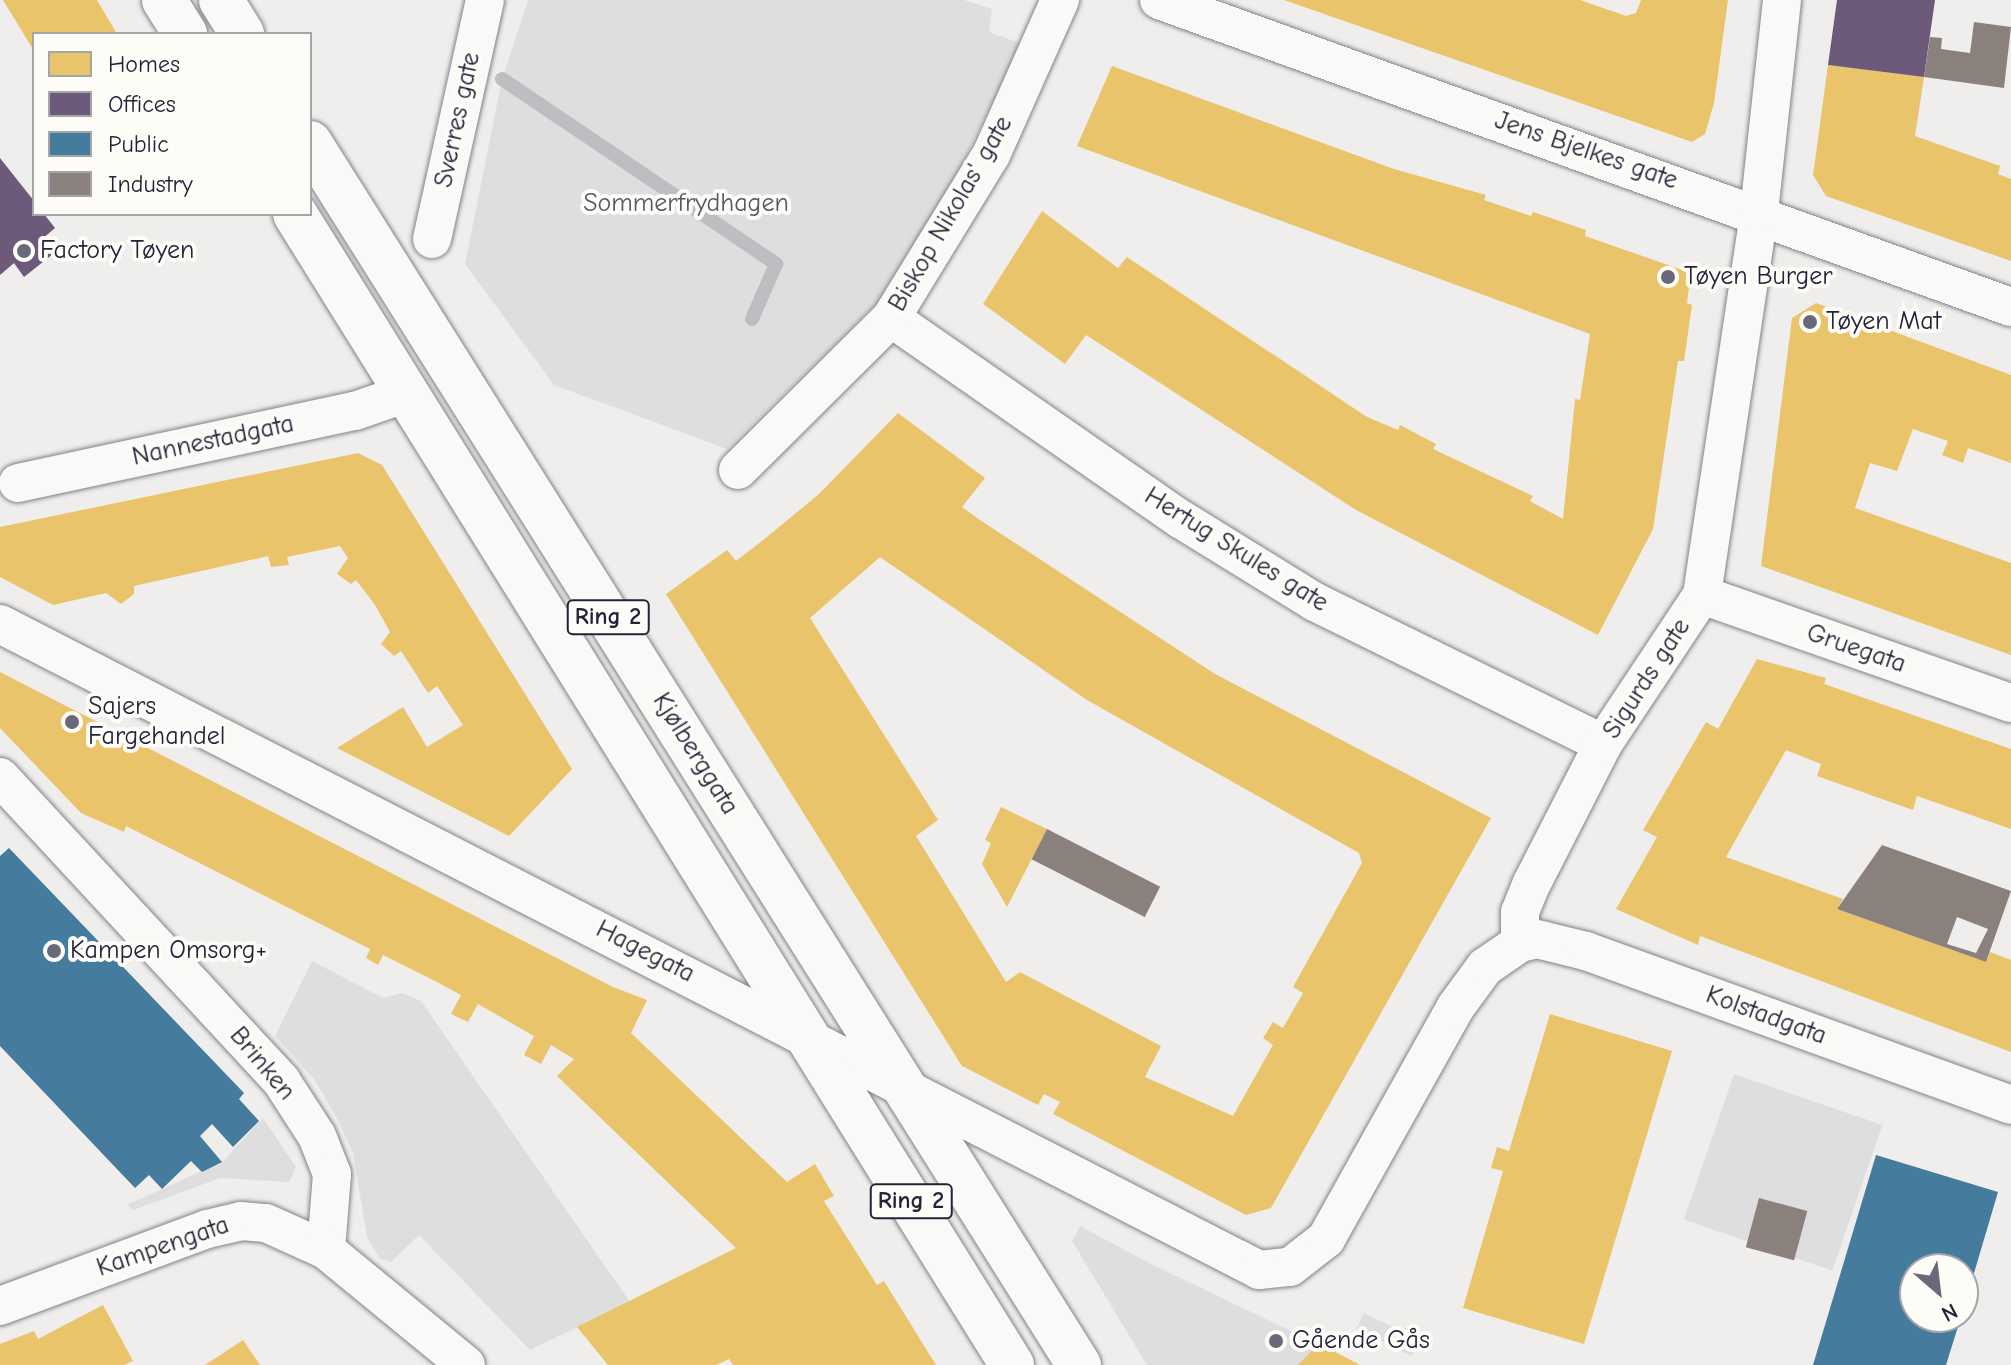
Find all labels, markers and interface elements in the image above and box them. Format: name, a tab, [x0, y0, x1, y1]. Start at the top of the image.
legend	[32, 32, 312, 216]
text: Homes	[108, 50, 180, 78]
street label: Sverres gate	[428, 50, 488, 190]
text: Offices	[108, 90, 176, 118]
street label: Jens Bjelkes gate	[1491, 105, 1681, 197]
street label: Biskop Nikolas' gate	[882, 111, 1020, 317]
text: Public	[108, 130, 169, 158]
text: Industry	[108, 170, 193, 198]
park label: Sommerfrydhagen	[583, 188, 789, 220]
place label: Factory Tøyen	[40, 235, 194, 267]
marker: Factory Tøyen	[15, 242, 33, 260]
place label: Tøyen Burger	[1684, 261, 1833, 293]
marker: Tøyen Burger	[1659, 268, 1677, 286]
place label: Tøyen Mat	[1826, 306, 1941, 338]
marker: Tøyen Mat	[1801, 313, 1819, 331]
street label: Nannestadgata	[129, 409, 297, 473]
street label: Hertug Skules gate	[1138, 481, 1334, 619]
road number: Ring 2	[566, 597, 650, 637]
street label: Sigurds gate	[1597, 613, 1697, 745]
street label: Gruegata	[1802, 618, 1910, 680]
street label: Kjølberggata	[645, 687, 745, 821]
place label: Sajers Fargehandel	[88, 691, 226, 752]
marker: Sajers Fargehandel	[63, 713, 81, 731]
street label: Hagegata	[591, 914, 699, 990]
place label: Kampen Omsorg+	[70, 935, 267, 967]
marker: Kampen Omsorg+	[45, 942, 63, 960]
street label: Kolstadgata	[1701, 980, 1831, 1052]
street label: Brinken	[222, 1021, 302, 1107]
road number: Ring 2	[869, 1181, 953, 1221]
street label: Kampengata	[93, 1210, 233, 1284]
north arrow	[1899, 1253, 1979, 1333]
text: N	[1937, 1298, 1962, 1327]
place label: Gående Gås	[1292, 1325, 1430, 1357]
marker: Gående Gås	[1267, 1332, 1285, 1350]

